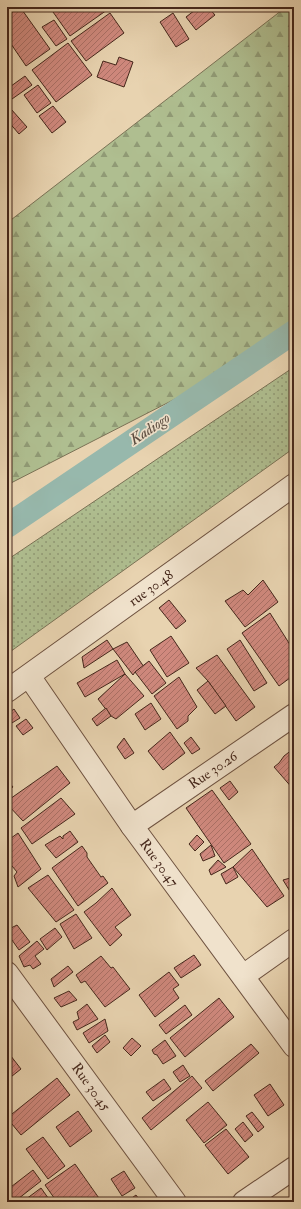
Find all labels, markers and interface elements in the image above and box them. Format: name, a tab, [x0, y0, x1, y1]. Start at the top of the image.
water label: Kadiogo	[125, 409, 174, 450]
street label: rue 30.48	[125, 566, 177, 610]
street label: Rue 30.26	[185, 747, 241, 793]
street label: Rue 30.47	[136, 836, 182, 891]
street label: Rue 30.45	[68, 1060, 115, 1115]

